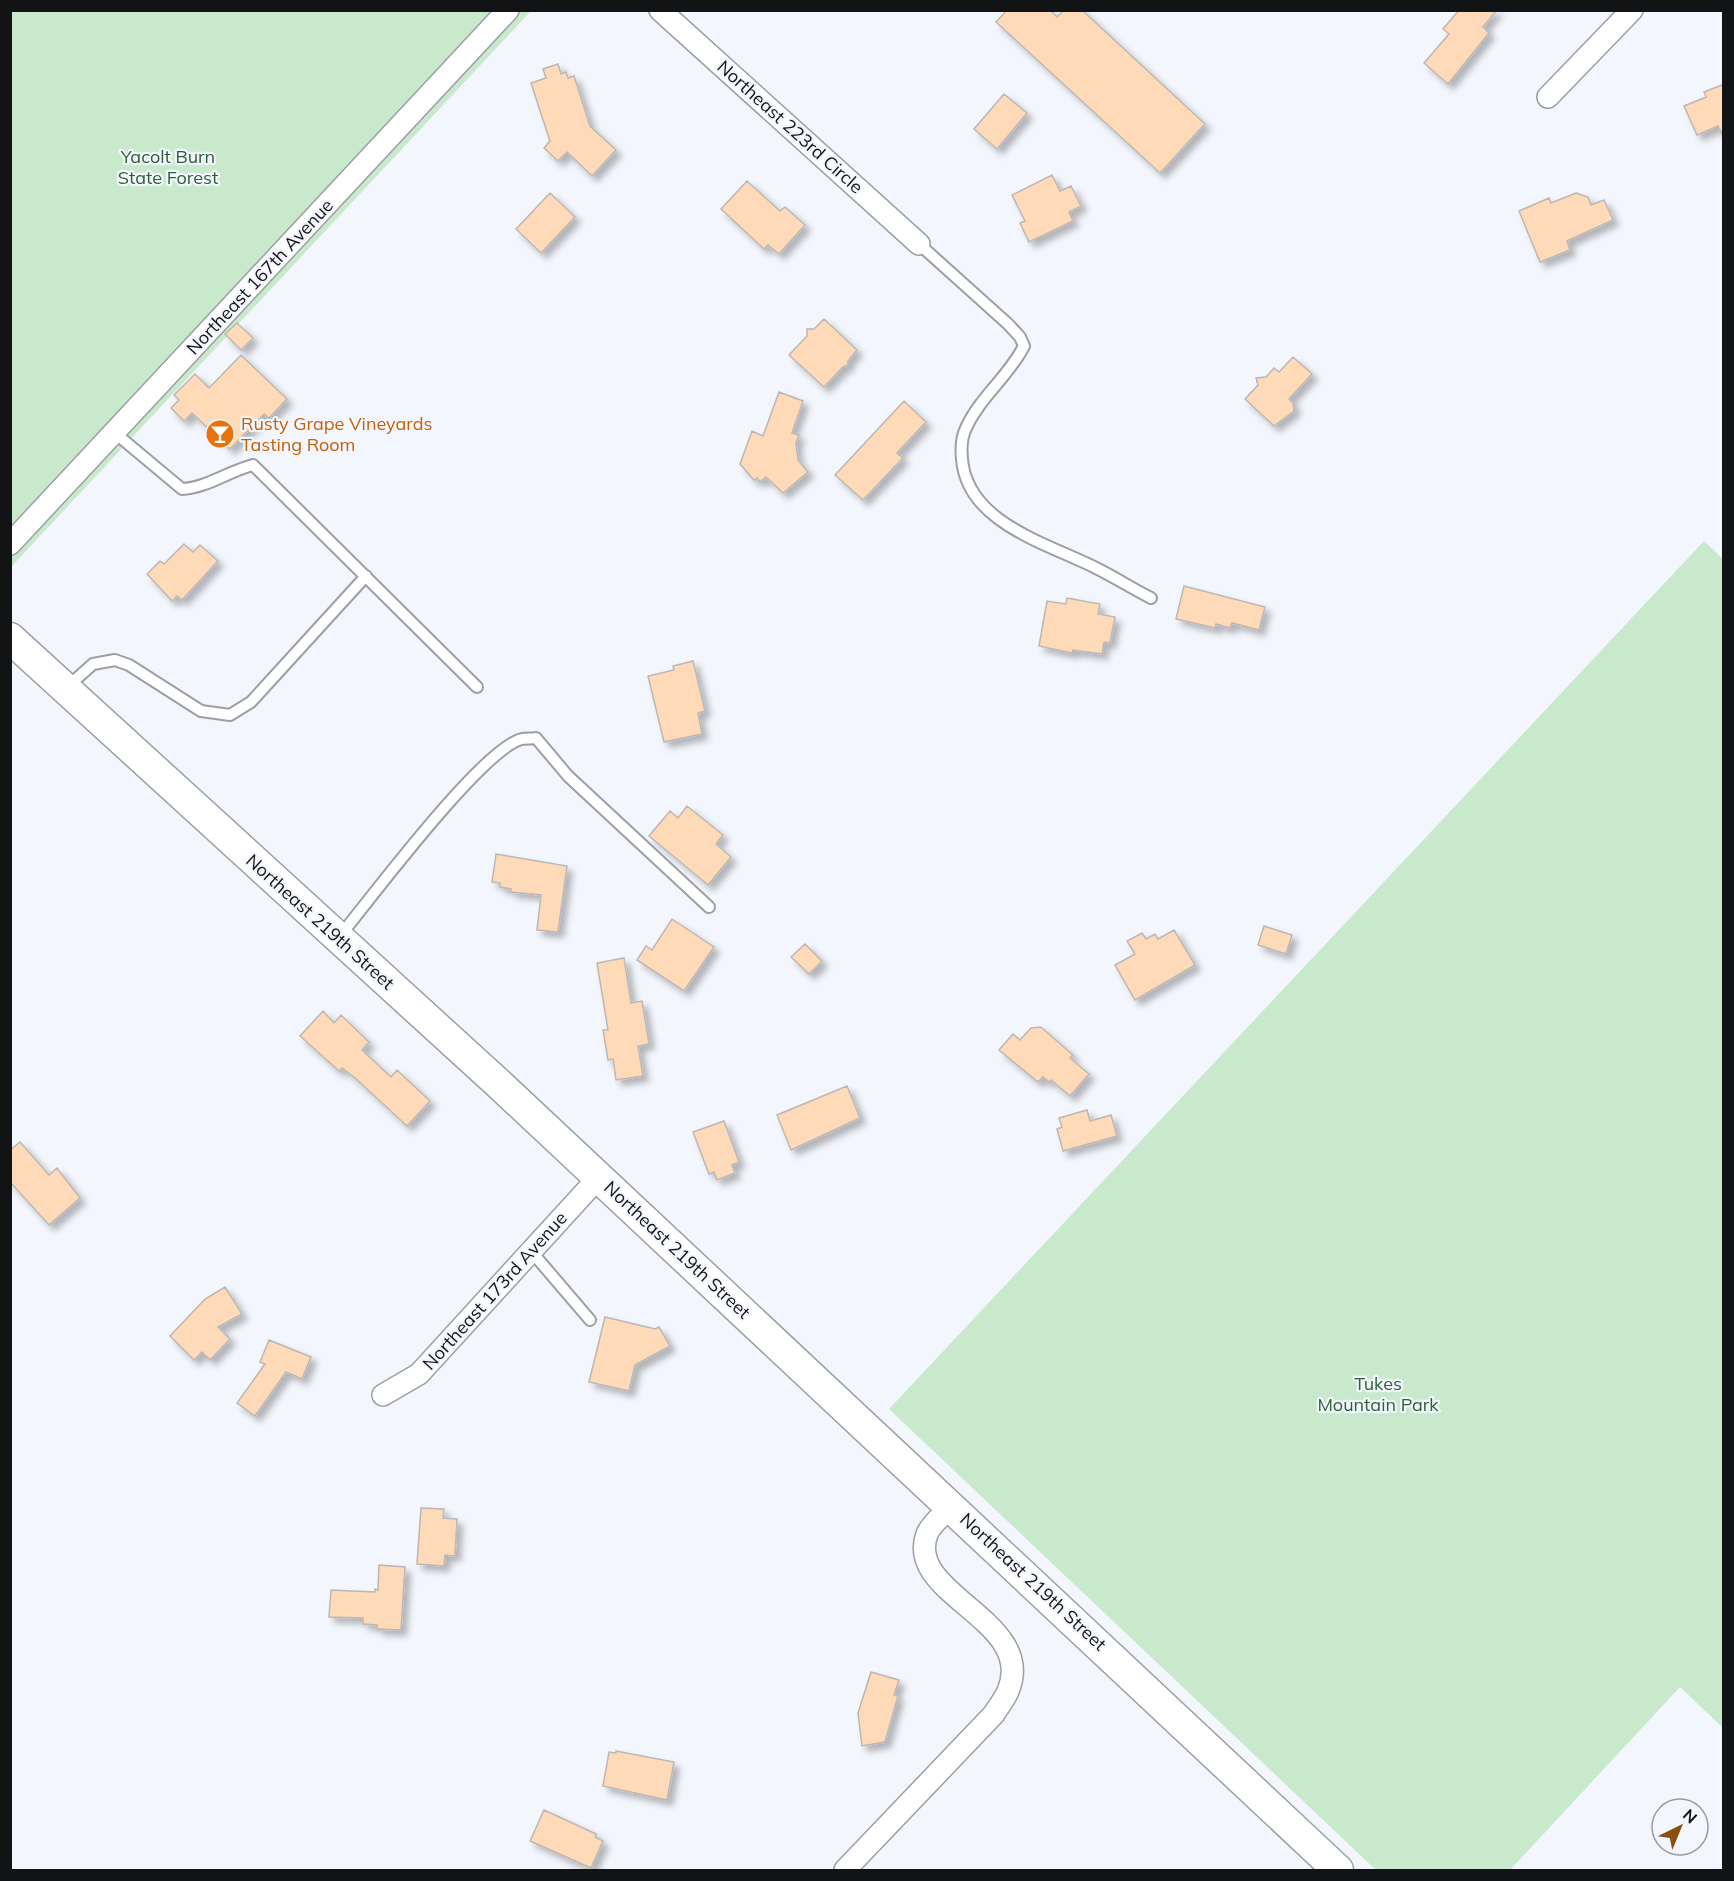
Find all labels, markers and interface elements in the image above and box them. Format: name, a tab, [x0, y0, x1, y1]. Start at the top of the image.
street label: Northeast 223rd Circle	[713, 55, 868, 198]
park label: Yacolt Burn State Forest	[118, 145, 218, 189]
street label: Northeast 167th Avenue	[181, 194, 338, 359]
place label: Rusty Grape Vineyards Tasting Room	[241, 412, 433, 456]
bar icon: Rusty Grape Vineyards Tasting Room	[204, 418, 236, 450]
street label: Northeast 219th Street	[241, 849, 399, 994]
street label: Northeast 219th Street	[599, 1176, 755, 1323]
street label: Northeast 173rd Avenue	[417, 1207, 572, 1375]
park label: Tukes Mountain Park	[1317, 1372, 1439, 1416]
street label: Northeast 219th Street	[955, 1508, 1111, 1655]
north arrow	[1650, 1797, 1710, 1857]
text: N	[1679, 1805, 1701, 1827]

